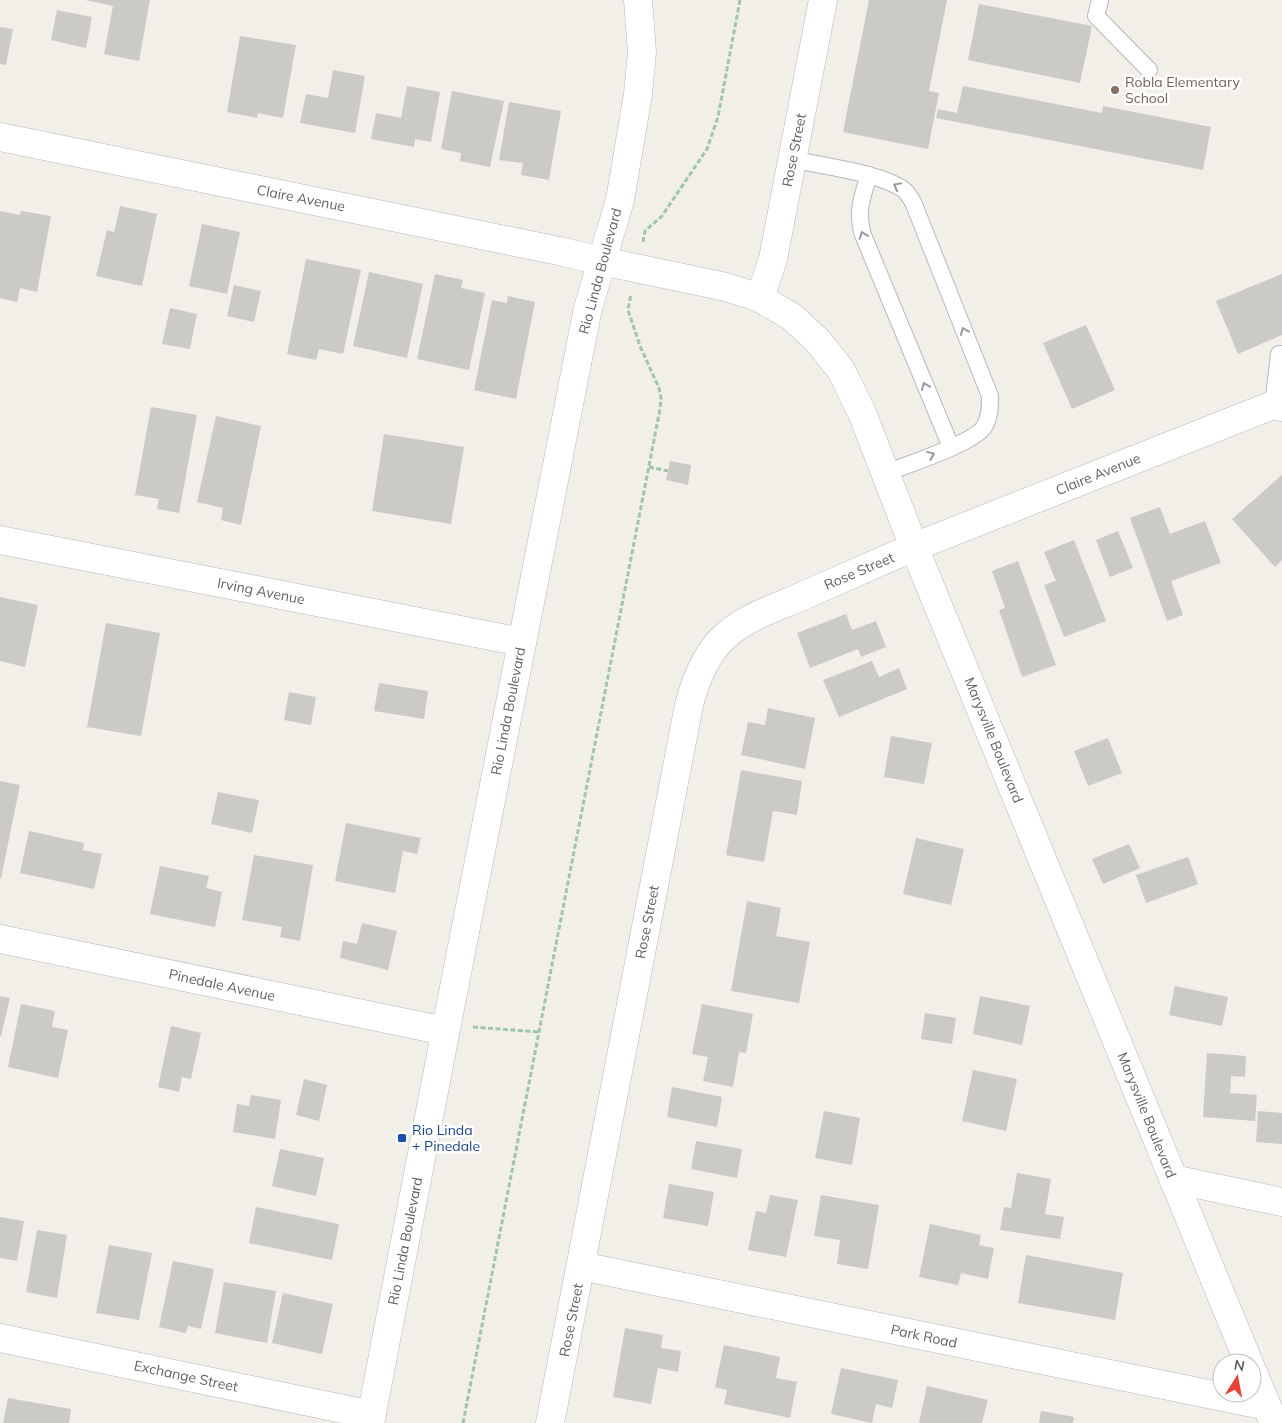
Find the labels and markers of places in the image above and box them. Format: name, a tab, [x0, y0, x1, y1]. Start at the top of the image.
place label: Robla Elementary School	[1125, 73, 1240, 107]
marker: Robla Elementary School	[1109, 84, 1121, 96]
place label: Rio Linda + Pinedale	[412, 1121, 480, 1155]
marker: Rio Linda + Pinedale	[396, 1132, 408, 1144]

